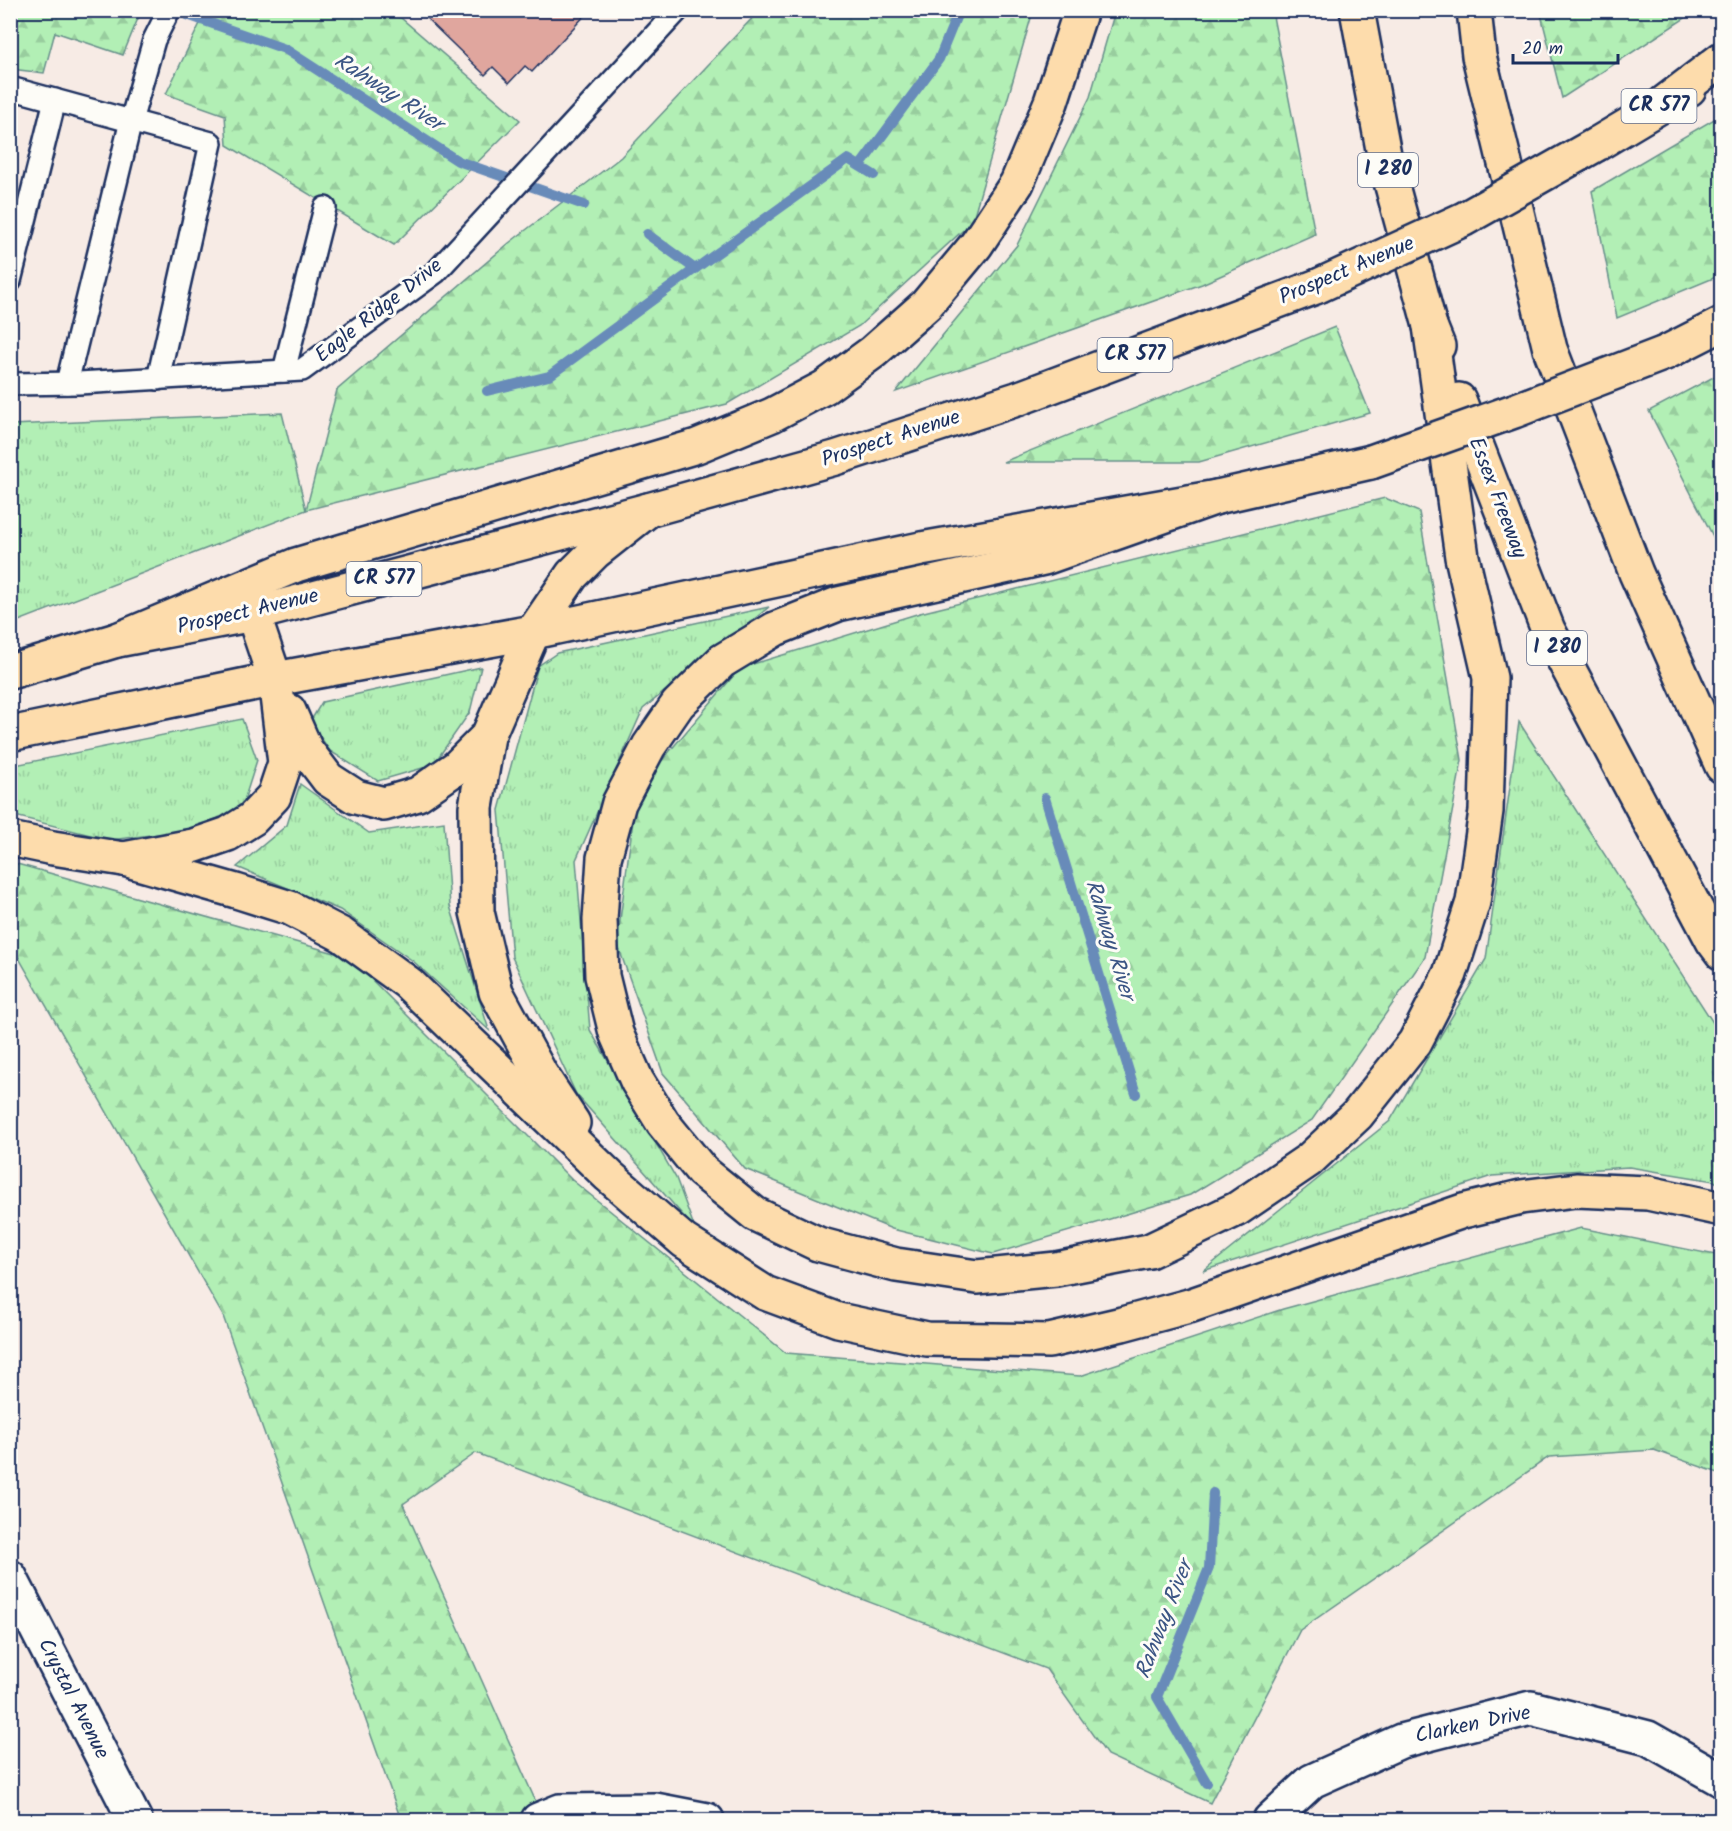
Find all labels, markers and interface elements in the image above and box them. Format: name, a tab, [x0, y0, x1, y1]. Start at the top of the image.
scale bar	[1513, 27, 1618, 65]
text: 20 m	[1522, 35, 1563, 64]
water label: Rahway River	[327, 45, 453, 144]
road number: CR 577	[1622, 89, 1696, 123]
road number: I 280	[1358, 153, 1418, 187]
street label: Prospect Avenue	[1274, 227, 1420, 314]
street label: Eagle Ridge Drive	[308, 250, 450, 372]
road number: CR 577	[1098, 338, 1172, 372]
street label: Prospect Avenue	[817, 401, 965, 477]
street label: Essex Freeway	[1459, 432, 1535, 564]
road number: CR 577	[346, 562, 422, 596]
street label: Prospect Avenue	[174, 580, 322, 644]
road number: I 280	[1527, 631, 1587, 665]
water label: Rahway River	[1074, 876, 1145, 1009]
water label: Rahway River	[1126, 1552, 1205, 1684]
street label: Crystal Avenue	[28, 1633, 118, 1766]
street label: Clarken Drive	[1412, 1697, 1534, 1753]

